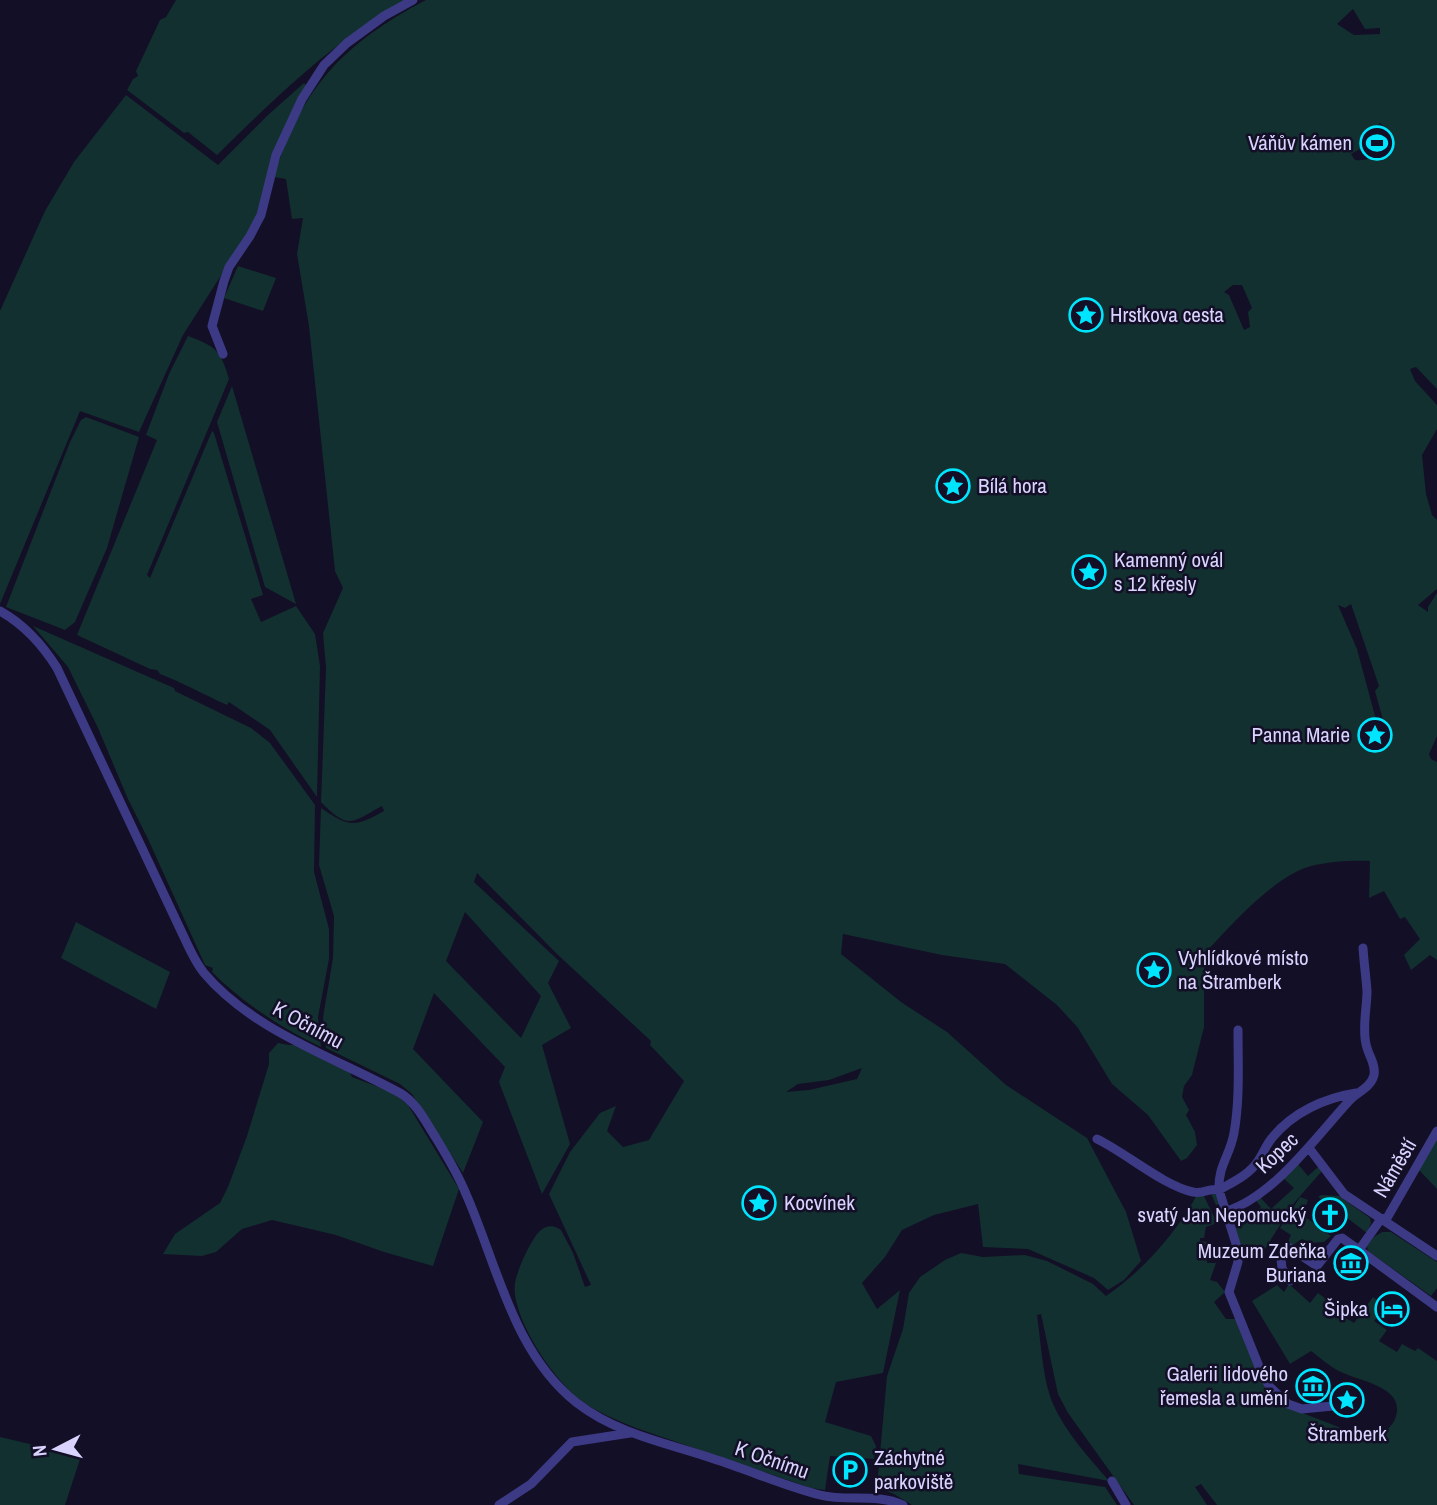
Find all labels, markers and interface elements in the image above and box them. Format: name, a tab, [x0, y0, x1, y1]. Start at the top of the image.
sports icon: Váňův kámen	[1358, 124, 1396, 162]
place label: Váňův kámen	[1248, 128, 1352, 157]
place icon: Hrstkova cesta	[1067, 296, 1105, 334]
place label: Hrstkova cesta	[1110, 300, 1224, 329]
place icon: Bílá hora	[934, 467, 972, 505]
place label: Bílá hora	[978, 471, 1047, 500]
place label: Kamenný ovál s 12 křesly	[1114, 545, 1223, 598]
place icon: Kamenný ovál s 12 křesly	[1070, 553, 1108, 591]
place icon: Panna Marie	[1356, 716, 1394, 754]
place label: Panna Marie	[1251, 720, 1350, 749]
place label: Vyhlídkové místo na Štramberk	[1178, 943, 1309, 996]
place icon: Vyhlídkové místo na Štramberk	[1135, 951, 1173, 989]
street label: K Očnímu	[268, 994, 349, 1055]
street label: Kopec	[1249, 1125, 1304, 1180]
street label: Náměstí	[1366, 1133, 1423, 1203]
place icon: Kocvínek	[740, 1184, 778, 1222]
place label: Kocvínek	[784, 1188, 855, 1217]
church icon: svatý Jan Nepomucký	[1311, 1196, 1349, 1234]
place label: svatý Jan Nepomucký	[1138, 1200, 1306, 1229]
place label: Muzeum Zdeňka Buriana	[1198, 1236, 1326, 1289]
museum icon: Muzeum Zdeňka Buriana	[1332, 1244, 1370, 1282]
hotel icon: Šipka	[1373, 1290, 1411, 1328]
place label: Šipka	[1324, 1294, 1368, 1323]
place label: Galerii lidového řemesla a umění	[1160, 1359, 1288, 1412]
museum icon: Galerii lidového řemesla a umění	[1294, 1367, 1332, 1405]
place icon: Štramberk	[1328, 1381, 1366, 1419]
north arrow	[21, 1414, 91, 1484]
place label: Štramberk	[1307, 1419, 1387, 1448]
street label: K Očnímu	[731, 1433, 813, 1486]
place label: Záchytné parkoviště	[874, 1443, 953, 1496]
text: N	[26, 1444, 53, 1458]
parking icon: Záchytné parkoviště	[831, 1451, 869, 1489]

